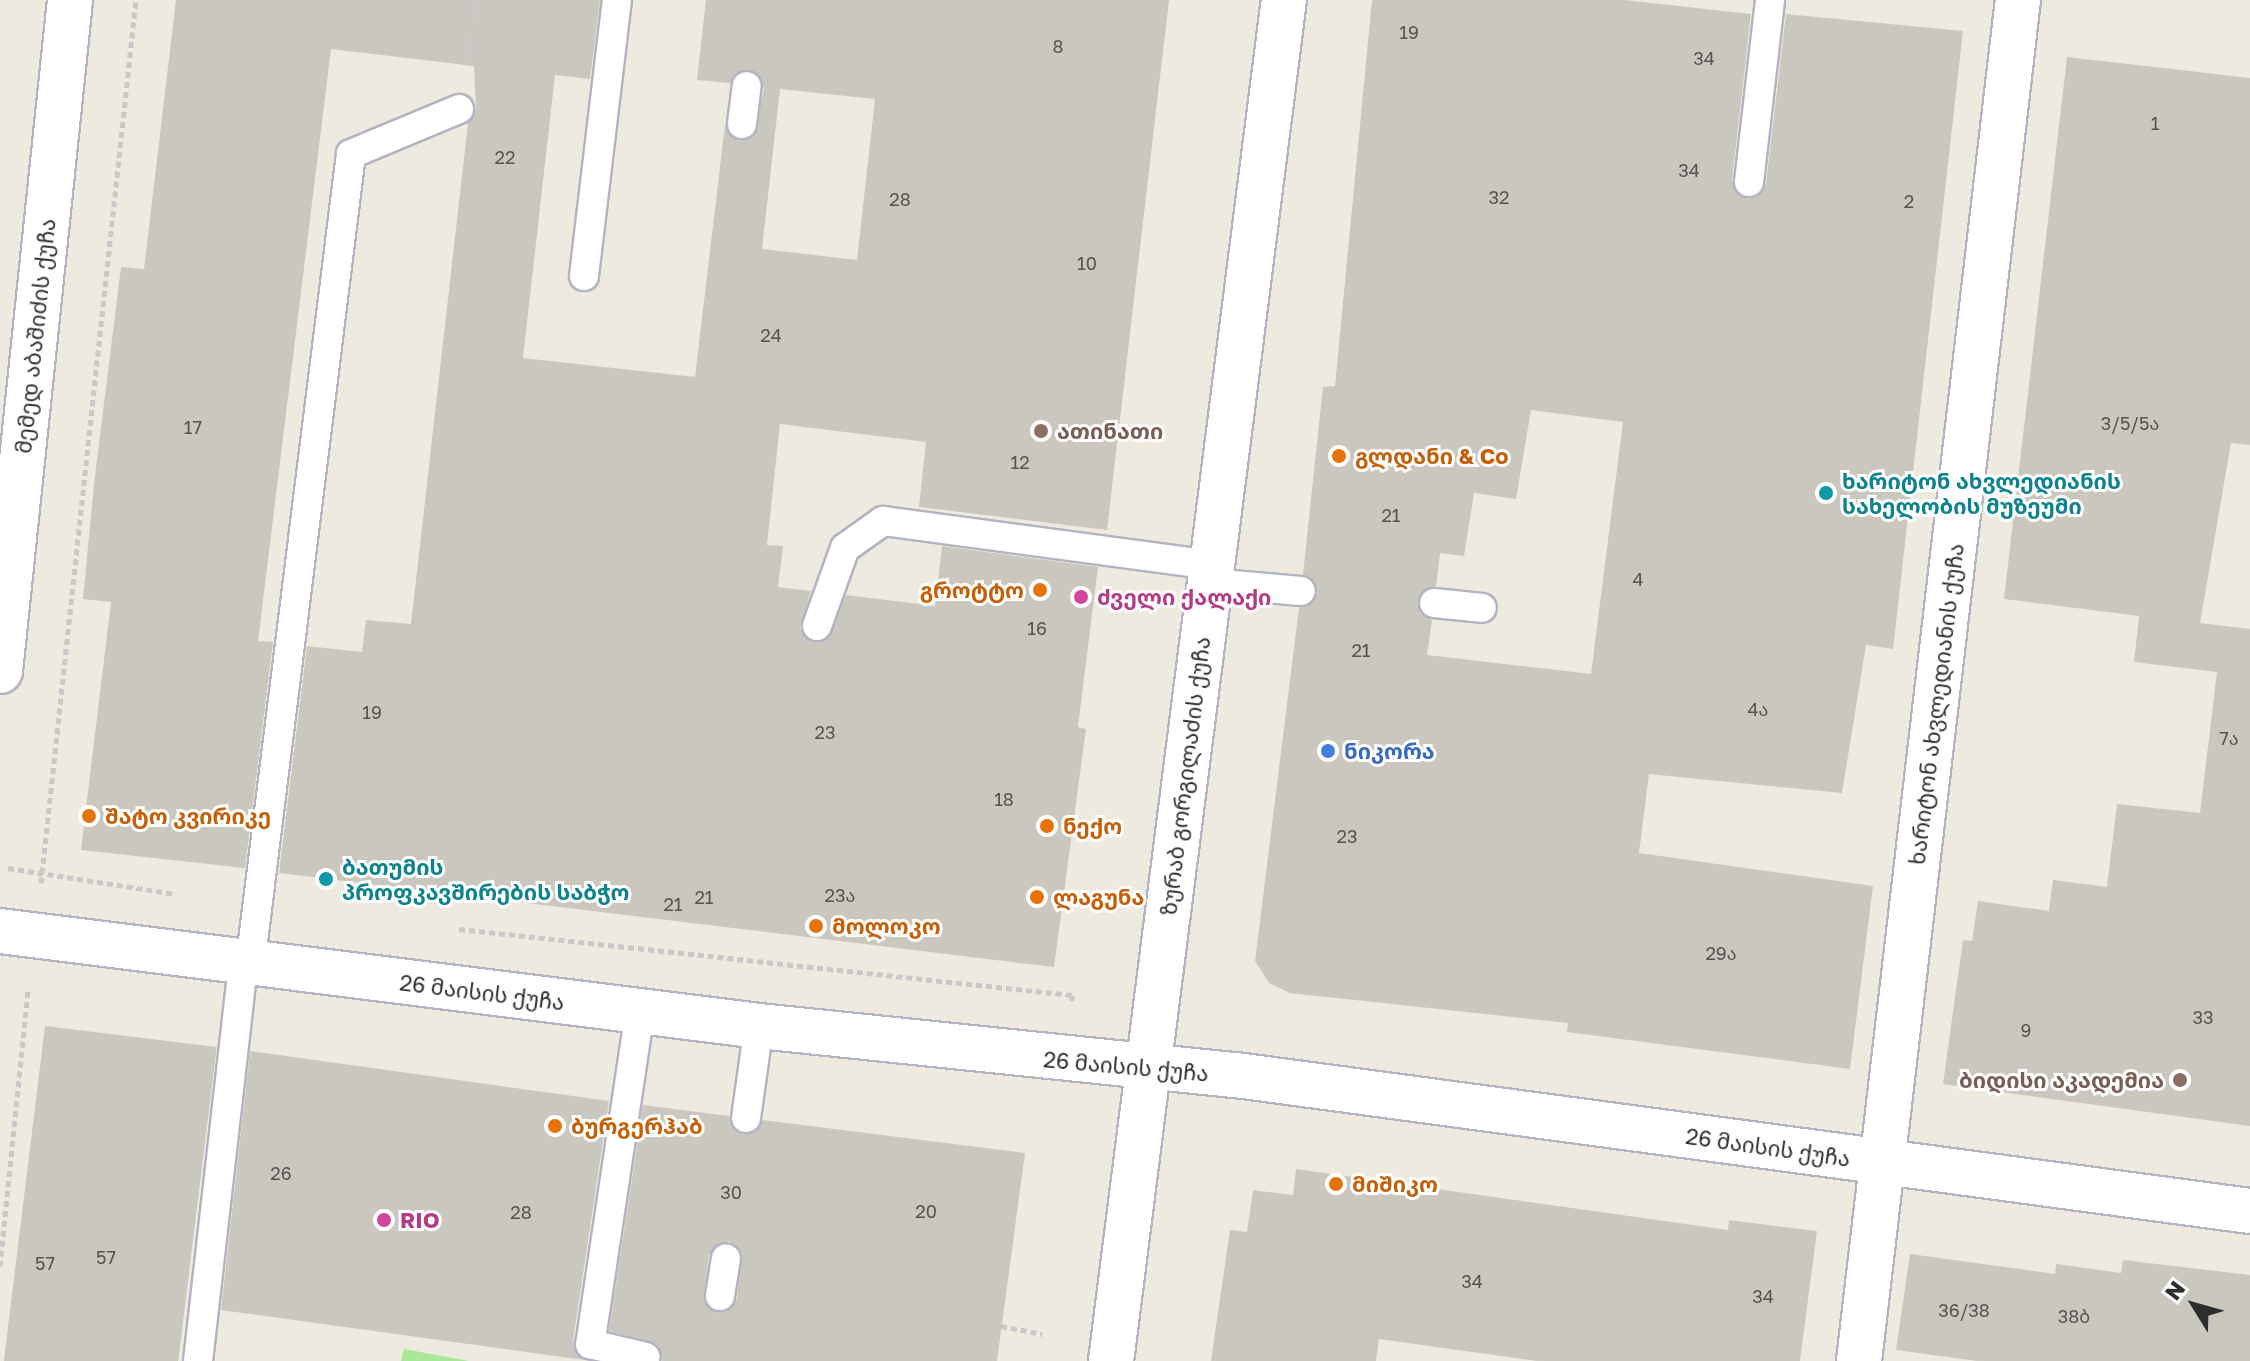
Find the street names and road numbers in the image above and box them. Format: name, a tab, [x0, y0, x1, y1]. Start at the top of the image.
street label: მემედ აბაშიძის ქუჩა	[10, 217, 60, 455]
street label: ხარიტონ ახვლედიანის ქუჩა	[1903, 542, 1969, 866]
street label: ზურაბ გორგილაძის ქუჩა	[1155, 635, 1215, 917]
street label: 26 მაისის ქუჩა	[398, 969, 566, 1015]
street label: 26 მაისის ქუჩა	[1042, 1046, 1210, 1086]
street label: 26 მაისის ქუჩა	[1684, 1122, 1852, 1172]

